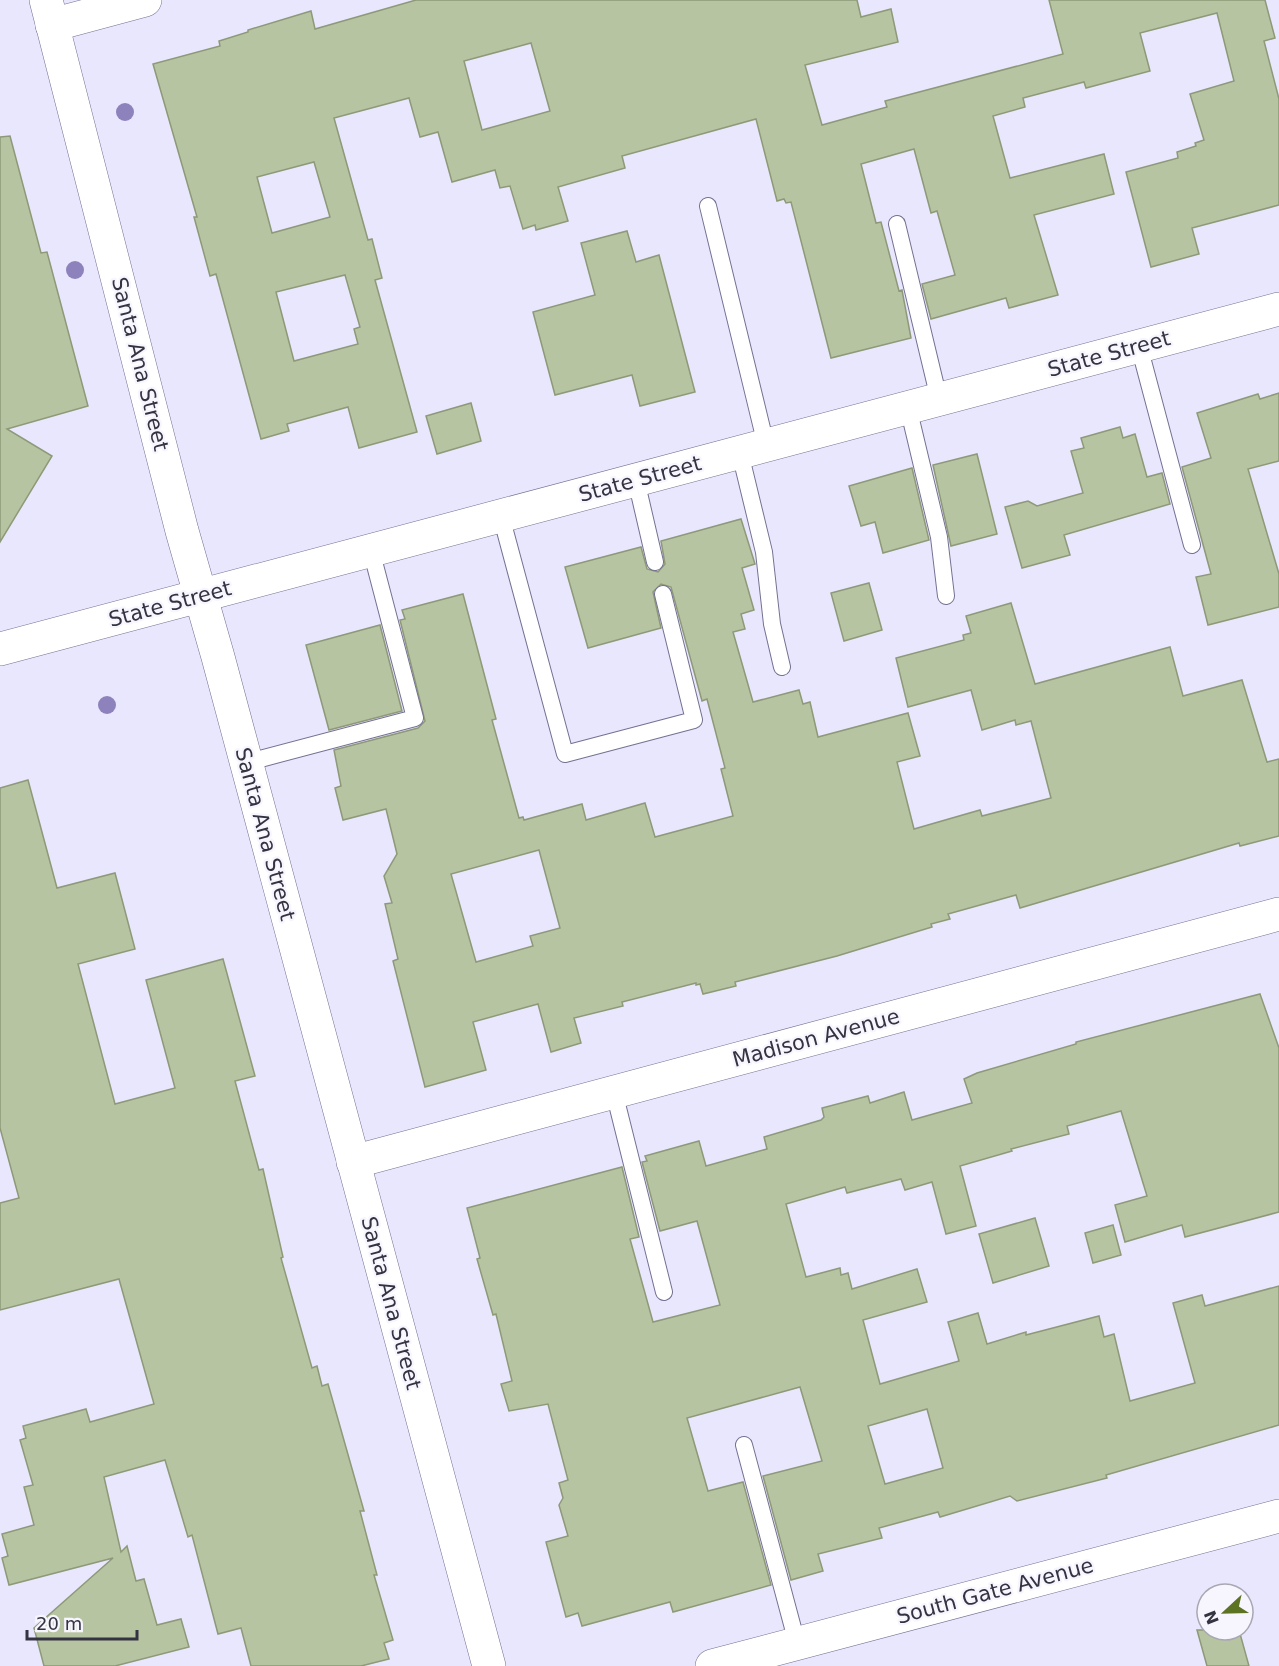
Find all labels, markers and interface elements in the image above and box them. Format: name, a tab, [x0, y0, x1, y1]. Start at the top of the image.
street label: Santa Ana Street	[107, 275, 173, 453]
street label: State Street	[1045, 326, 1173, 382]
street label: State Street	[576, 451, 704, 507]
street label: State Street	[106, 576, 234, 632]
street label: Santa Ana Street	[230, 745, 300, 923]
street label: Madison Avenue	[730, 1004, 902, 1072]
street label: Santa Ana Street	[356, 1214, 426, 1392]
street label: South Gate Avenue	[894, 1553, 1096, 1629]
north arrow	[1195, 1582, 1255, 1642]
scale bar	[27, 1603, 136, 1641]
text: N	[1200, 1608, 1223, 1627]
text: 20 m	[36, 1613, 82, 1634]

